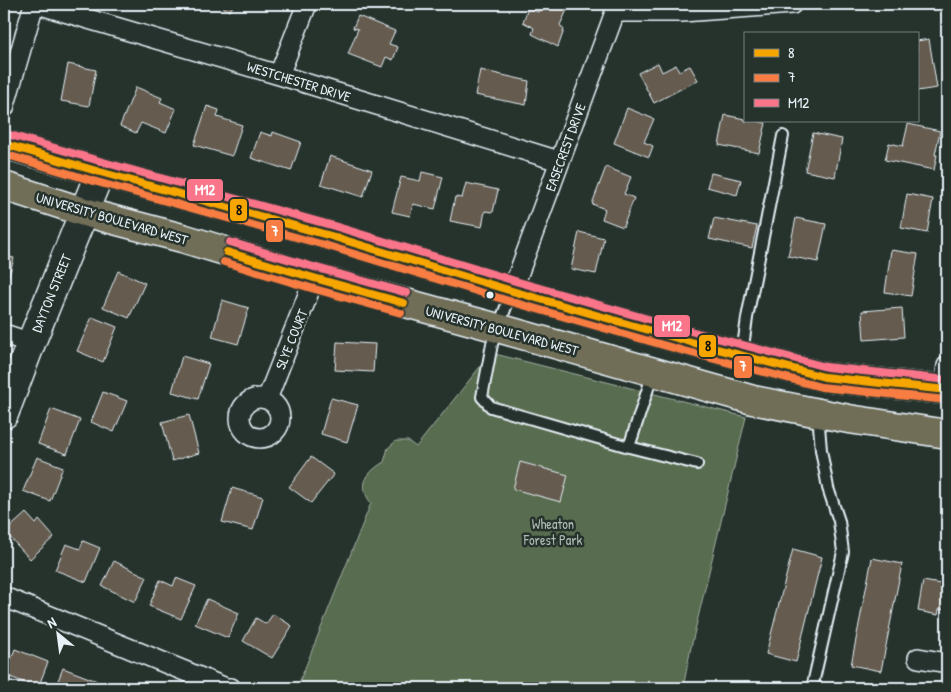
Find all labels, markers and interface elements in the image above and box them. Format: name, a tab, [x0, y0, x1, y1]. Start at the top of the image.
legend	[744, 32, 918, 122]
text: 8	[788, 42, 795, 63]
street label: WESTCHESTER DRIVE	[245, 56, 353, 106]
text: 7	[788, 66, 795, 87]
text: M12	[788, 92, 809, 113]
street label: EASECREST DRIVE	[540, 100, 590, 194]
line badge: M12	[186, 178, 224, 202]
text: M12	[195, 180, 215, 199]
street label: UNIVERSITY BOULEVARD WEST	[34, 187, 191, 249]
line badge: 8	[229, 198, 248, 222]
text: 8	[236, 200, 242, 219]
line badge: 7	[265, 219, 284, 243]
text: 7	[271, 221, 279, 240]
street label: DAYTON STREET	[27, 251, 76, 335]
unlabelled marker	[485, 290, 495, 300]
street label: UNIVERSITY BOULEVARD WEST	[424, 300, 581, 360]
street label: SLYE COURT	[270, 306, 312, 372]
line badge: M12	[653, 314, 691, 338]
text: M12	[662, 316, 682, 335]
line badge: 8	[698, 334, 717, 358]
text: 8	[705, 336, 711, 355]
line badge: 7	[733, 355, 753, 379]
text: 7	[739, 356, 747, 375]
park label: Wheaton Forest Park	[523, 514, 583, 549]
north arrow	[32, 610, 82, 660]
text: N	[44, 612, 60, 632]

